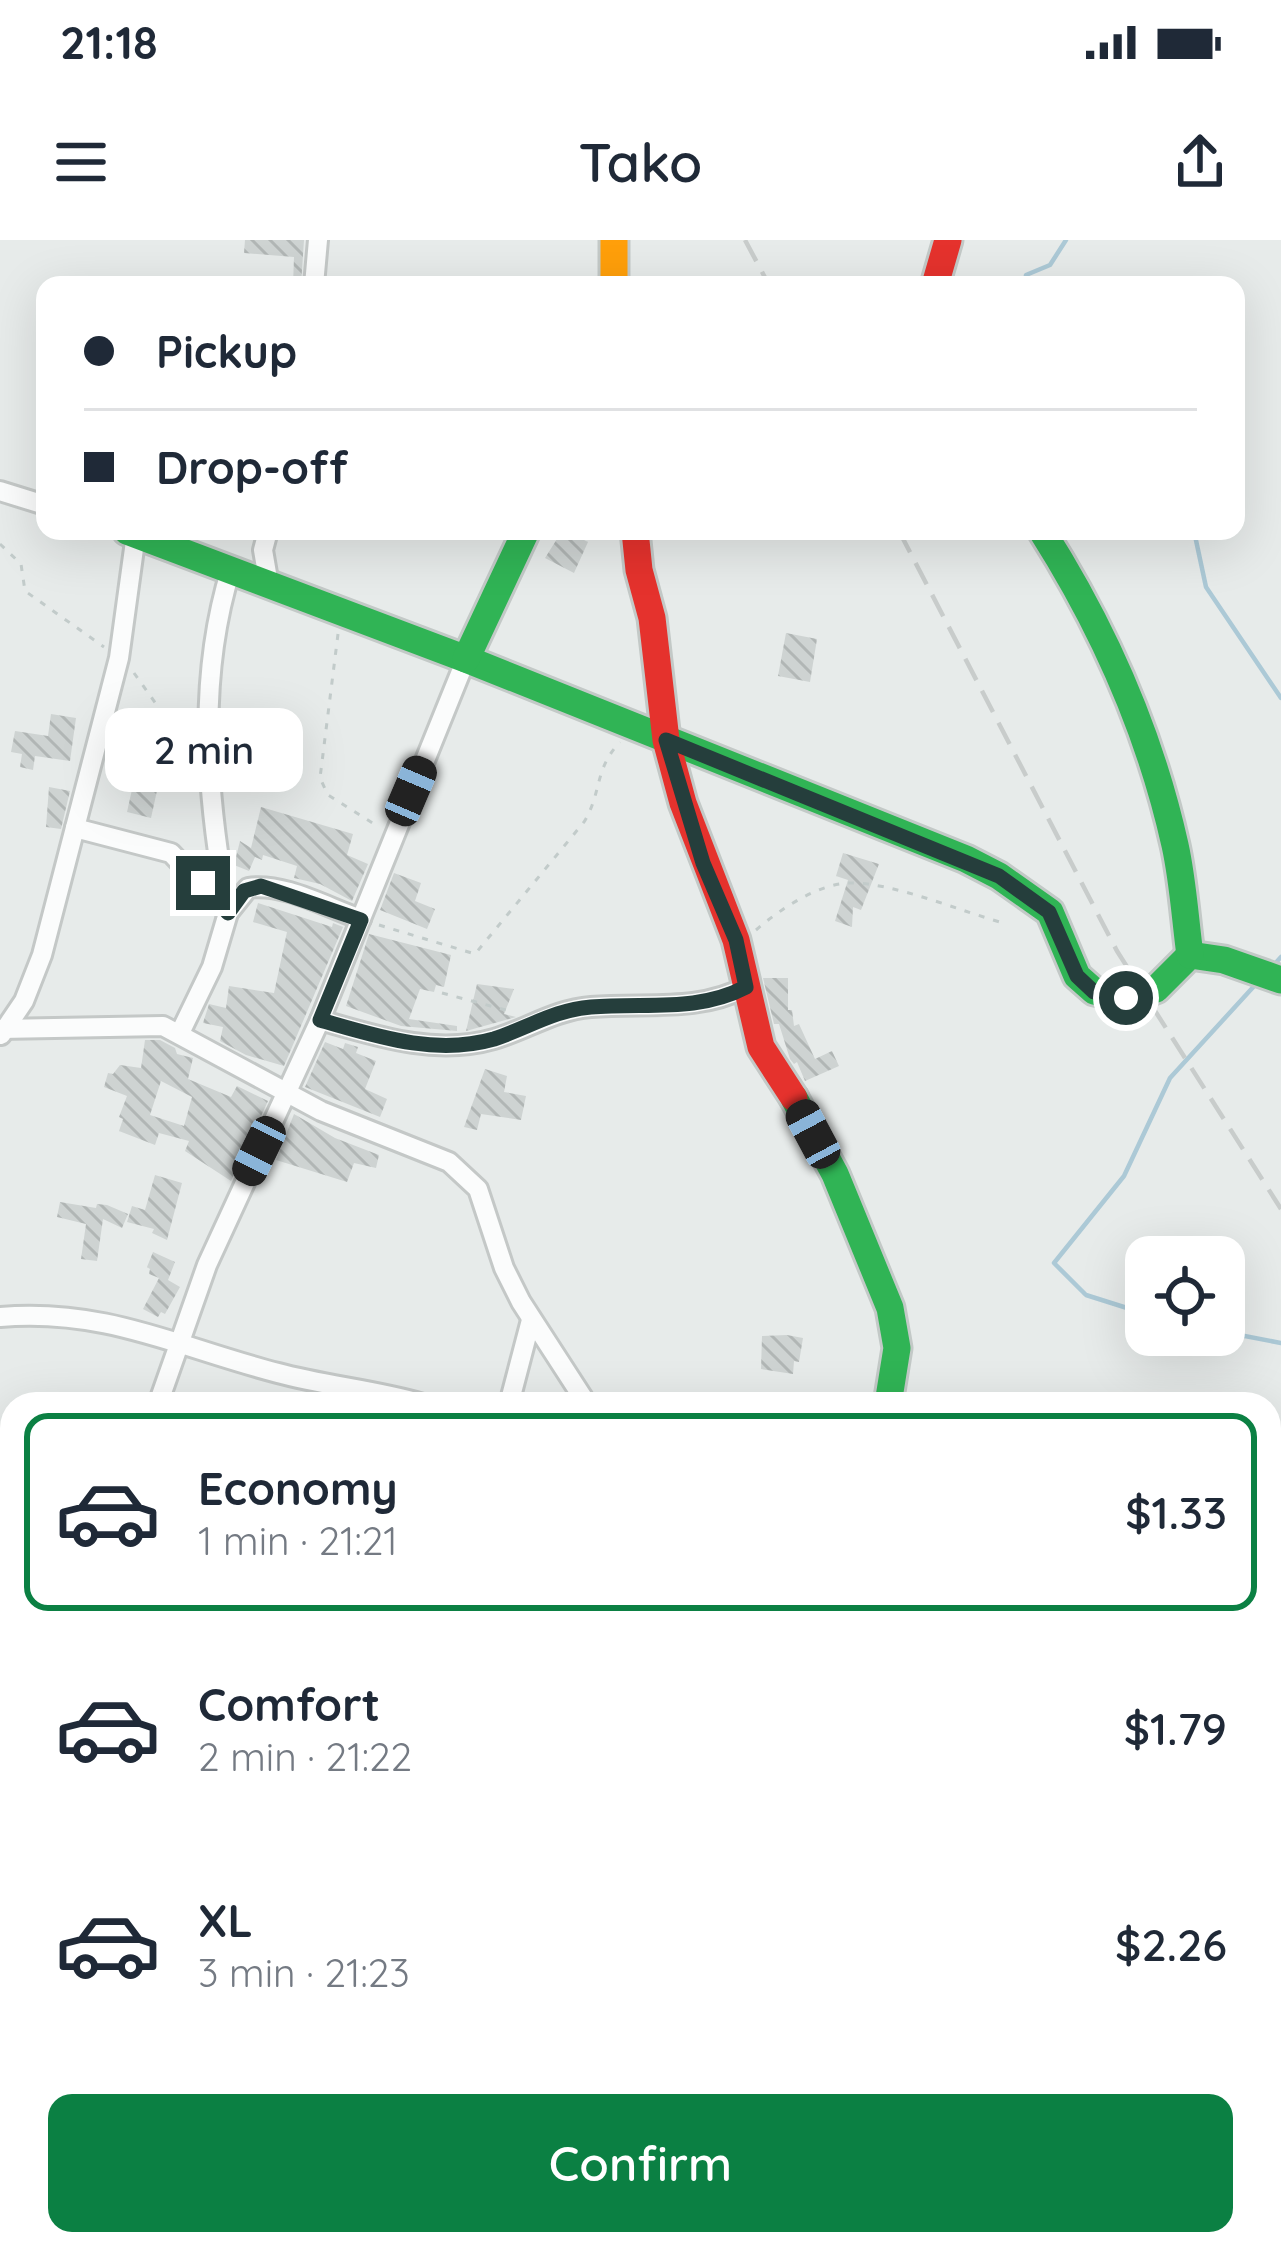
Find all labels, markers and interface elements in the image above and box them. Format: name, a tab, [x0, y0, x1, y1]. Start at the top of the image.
text: 21:18	[60, 14, 158, 70]
text: Tako	[579, 128, 702, 196]
icon: menu	[48, 129, 114, 195]
icon: share	[1167, 129, 1233, 195]
text: Pickup	[156, 323, 297, 379]
text: Drop-off	[156, 439, 348, 495]
callout: 2 min	[104, 709, 302, 793]
text: 2 min	[154, 725, 254, 774]
car	[380, 751, 442, 831]
route end	[176, 856, 230, 910]
route start	[1099, 971, 1153, 1025]
car	[780, 1094, 846, 1174]
car	[227, 1111, 291, 1191]
map controls	[1125, 1236, 1245, 1356]
button: locate	[1125, 1236, 1245, 1356]
icon: car	[54, 1458, 162, 1566]
text: Economy	[198, 1460, 398, 1516]
text: $1.33	[1125, 1484, 1227, 1540]
text: 1 min · 21:21	[198, 1516, 398, 1565]
icon: car	[54, 1674, 162, 1782]
text: Comfort	[198, 1676, 380, 1732]
text: $1.79	[1124, 1700, 1227, 1756]
text: 2 min · 21:22	[198, 1732, 412, 1781]
icon: car	[54, 1890, 162, 1998]
text: XL	[198, 1892, 253, 1948]
text: $2.26	[1115, 1916, 1227, 1972]
text: 3 min · 21:23	[198, 1948, 410, 1997]
button: Confirm	[48, 2094, 1233, 2232]

